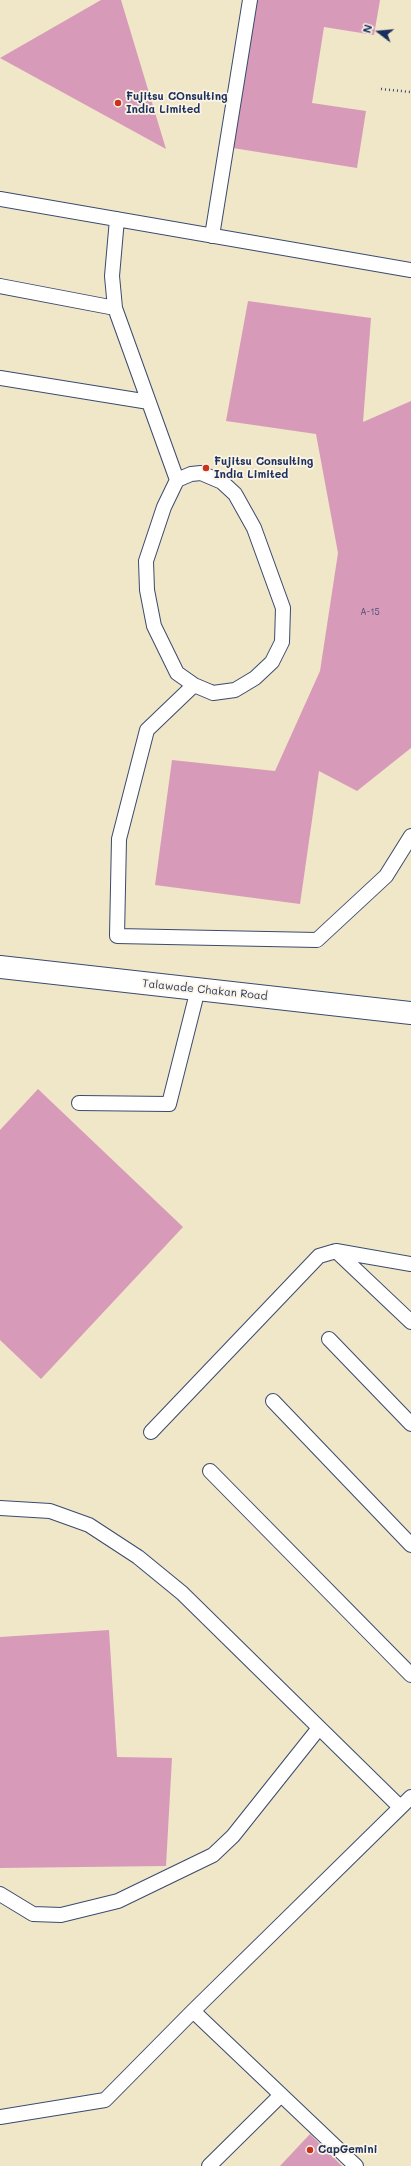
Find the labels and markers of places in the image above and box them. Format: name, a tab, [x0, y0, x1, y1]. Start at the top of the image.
place label: Fujitsu COnsulting India Limited	[126, 90, 228, 116]
marker: Fujitsu COnsulting India Limited	[113, 98, 123, 108]
place label: Fujitsu Consulting India Limited	[214, 455, 313, 481]
marker: Fujitsu Consulting India Limited	[201, 463, 211, 473]
place label: CapGemini	[318, 2143, 377, 2157]
marker: CapGemini	[305, 2145, 315, 2155]

